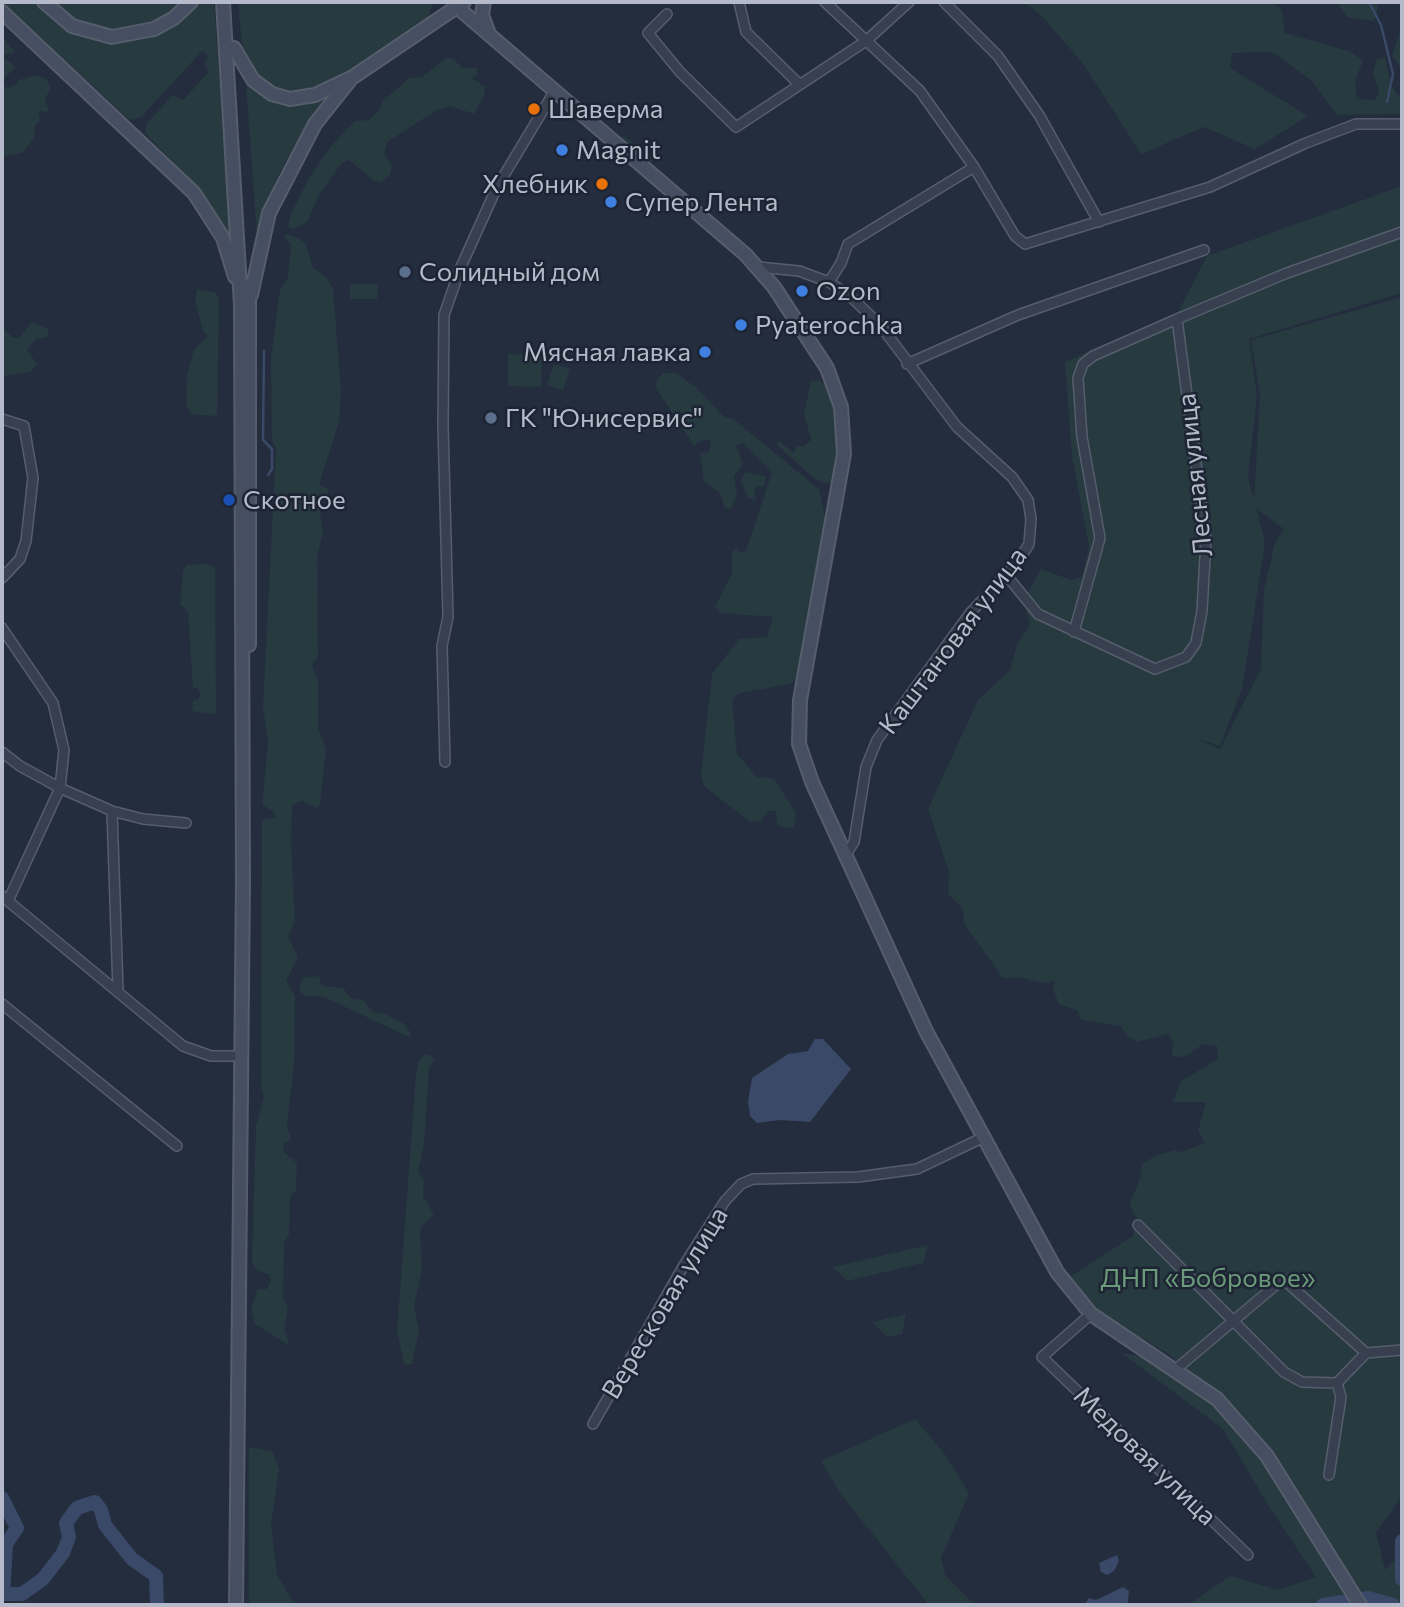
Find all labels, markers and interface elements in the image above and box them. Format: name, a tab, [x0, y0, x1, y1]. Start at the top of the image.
place label: Шаверма	[548, 93, 663, 125]
marker: Шаверма	[526, 101, 542, 117]
place label: Magnit	[576, 134, 661, 166]
marker: Magnit	[554, 142, 570, 158]
place label: Хлебник	[482, 168, 588, 200]
marker: Хлебник	[594, 176, 610, 192]
place label: Супер Лента	[625, 186, 778, 218]
marker: Супер Лента	[603, 194, 619, 210]
place label: Солидный дом	[419, 256, 600, 288]
marker: Солидный дом	[397, 264, 413, 280]
place label: Ozon	[816, 275, 881, 307]
marker: Ozon	[794, 283, 810, 299]
place label: Pyaterochka	[755, 309, 903, 341]
marker: Pyaterochka	[733, 317, 749, 333]
place label: Мясная лавка	[523, 336, 691, 368]
marker: Мясная лавка	[697, 344, 713, 360]
street label: Лесная улица	[1171, 392, 1219, 558]
place label: ГК "Юнисервис"	[505, 402, 703, 434]
marker: ГК "Юнисервис"	[483, 410, 499, 426]
place label: Скотное	[243, 484, 346, 516]
marker: Скотное	[221, 492, 237, 508]
street label: Каштановая улица	[873, 542, 1033, 740]
street label: Вересковая улица	[595, 1201, 735, 1405]
park label: ДНП «Бобровое»	[1100, 1262, 1316, 1294]
street label: Медовая улица	[1067, 1380, 1223, 1532]

